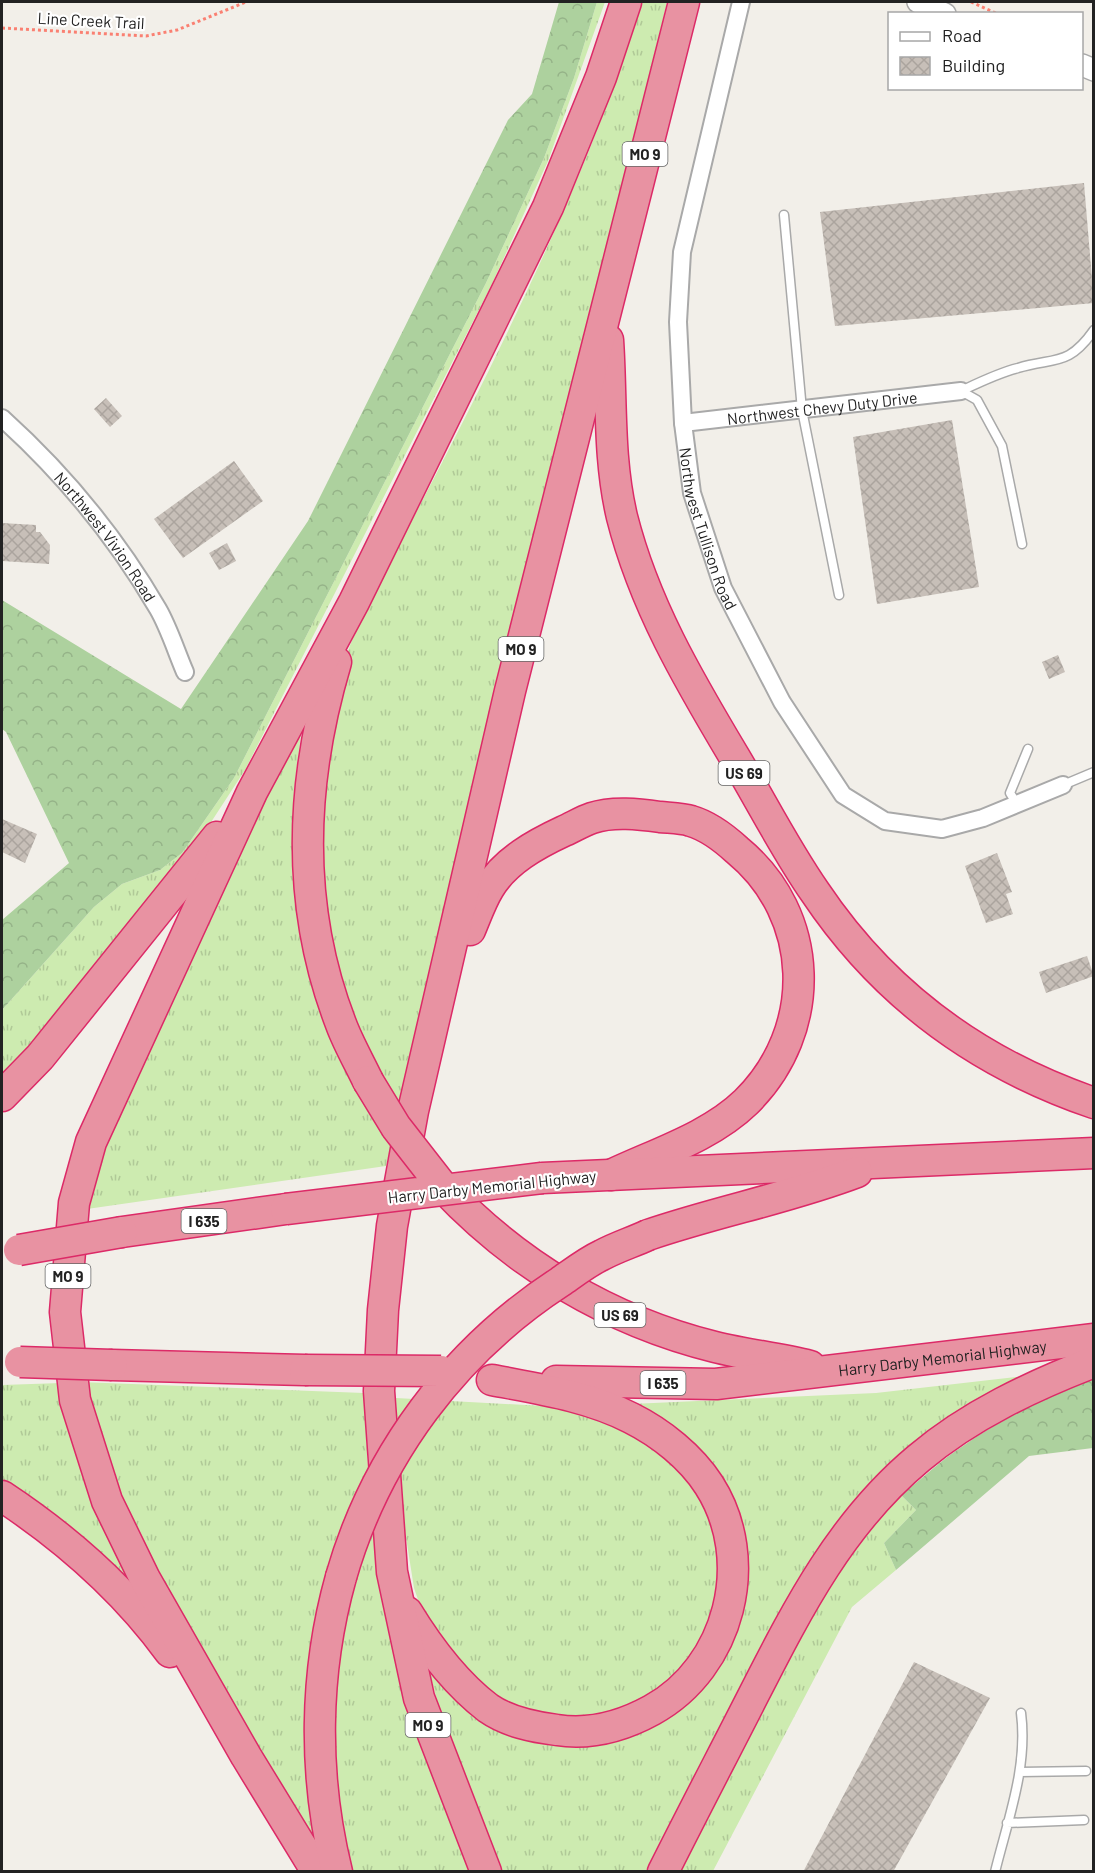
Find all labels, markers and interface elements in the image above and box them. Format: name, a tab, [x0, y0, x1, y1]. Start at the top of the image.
street label: Line Creek Trail	[37, 8, 145, 32]
legend	[888, 12, 1083, 90]
text: Road	[942, 24, 982, 46]
text: Building	[942, 54, 1005, 76]
road number: MO 9	[622, 142, 668, 166]
street label: Northwest Chevy Duty Drive	[726, 387, 918, 427]
street label: Northwest Tullison Road	[677, 446, 742, 612]
street label: Northwest Vivion Road	[51, 467, 161, 605]
road number: MO 9	[498, 637, 544, 661]
road number: US 69	[718, 761, 770, 785]
street label: Harry Darby Memorial Highway	[387, 1166, 598, 1206]
road number: I 635	[182, 1209, 226, 1233]
road number: MO 9	[46, 1264, 90, 1288]
road number: US 69	[594, 1303, 646, 1327]
street label: Harry Darby Memorial Highway	[837, 1335, 1048, 1379]
road number: I 635	[640, 1371, 686, 1395]
road number: MO 9	[406, 1713, 450, 1737]

